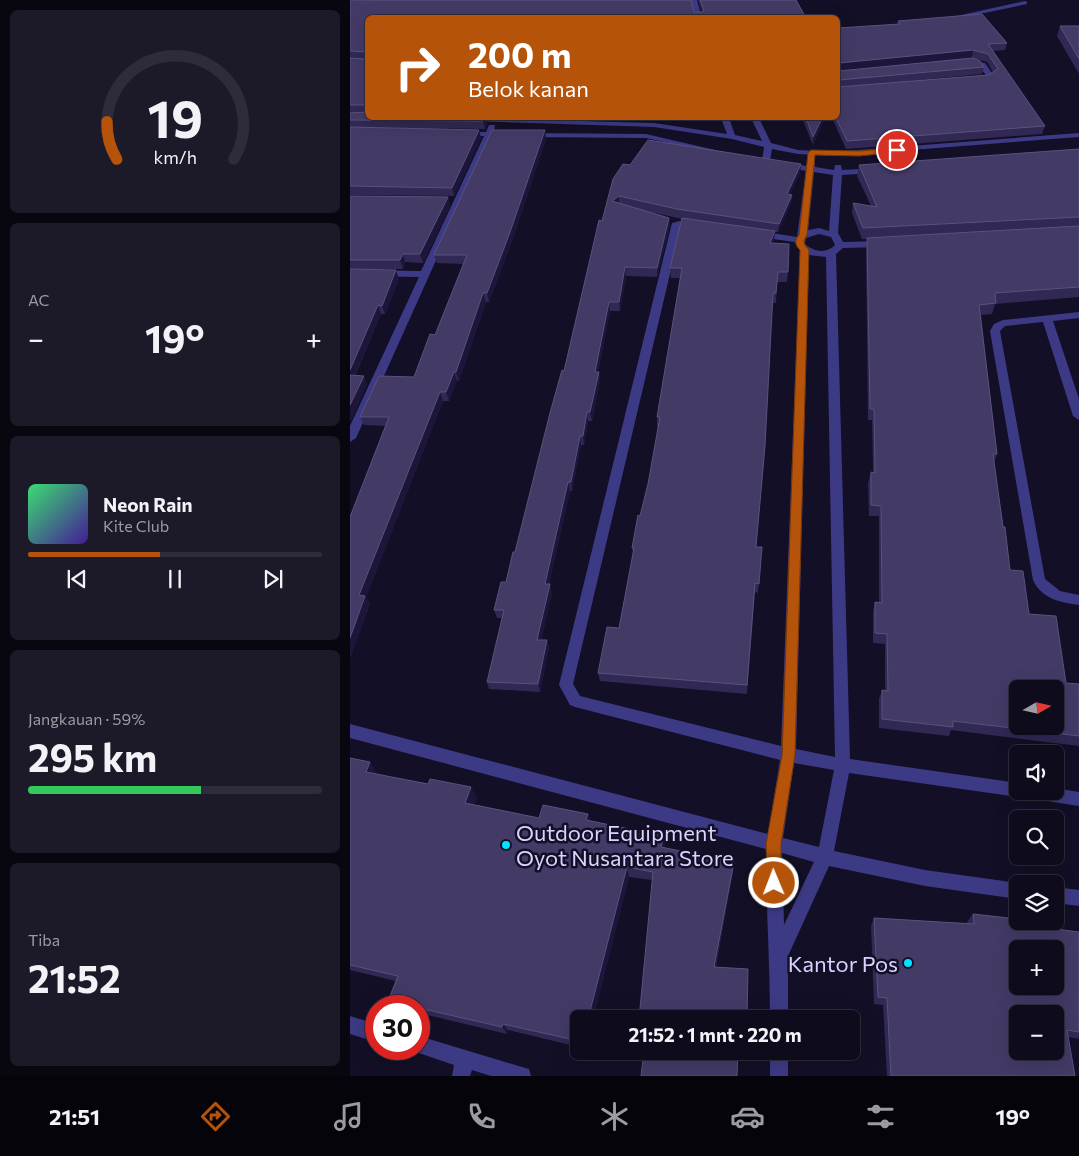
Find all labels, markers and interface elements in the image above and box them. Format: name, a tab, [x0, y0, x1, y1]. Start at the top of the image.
text: 200 m	[468, 32, 571, 75]
icon: right	[385, 35, 450, 100]
text: Belok kanan	[468, 75, 589, 102]
text: 19	[147, 85, 203, 149]
pin	[876, 129, 918, 171]
icon: arrive	[883, 136, 911, 164]
text: km/h	[153, 146, 197, 168]
text: AC	[28, 290, 50, 309]
text: 19°	[145, 314, 205, 361]
text: −	[28, 321, 44, 355]
text: +	[306, 321, 322, 355]
text: Neon Rain	[103, 493, 193, 516]
text: Kite Club	[103, 516, 169, 535]
icon: previous	[63, 565, 91, 593]
icon: pause	[161, 565, 189, 593]
icon: next	[259, 565, 287, 593]
north arrow	[1009, 680, 1064, 735]
map controls	[1009, 680, 1064, 1060]
text: Jangkauan · 59%	[28, 709, 145, 728]
text: 295 km	[28, 733, 157, 780]
button: sound	[1009, 745, 1064, 800]
button: search	[1009, 810, 1064, 865]
place label: Outdoor Equipment Oyot Nusantara Store	[516, 819, 734, 871]
marker: Outdoor Equipment Oyot Nusantara Store	[500, 839, 512, 851]
position arrow	[747, 856, 799, 908]
button: layers	[1009, 875, 1064, 930]
text: Tiba	[28, 930, 60, 949]
button: +	[1009, 940, 1064, 995]
place label: Kantor Pos	[788, 950, 898, 977]
text: 21:52	[28, 954, 121, 1001]
marker: Kantor Pos	[902, 957, 914, 969]
speed limit sign: 30	[365, 995, 430, 1060]
button: −	[1009, 1005, 1064, 1060]
text: 21:52 · 1 mnt · 220 m	[628, 1023, 802, 1046]
icon: directions	[198, 1099, 233, 1134]
icon: music	[331, 1099, 366, 1134]
icon: phone	[464, 1099, 499, 1134]
icon: climate	[597, 1099, 632, 1134]
icon: car	[730, 1099, 765, 1134]
icon: filters	[863, 1099, 898, 1134]
text: 21:51	[49, 1103, 100, 1130]
text: 19°	[995, 1103, 1030, 1130]

